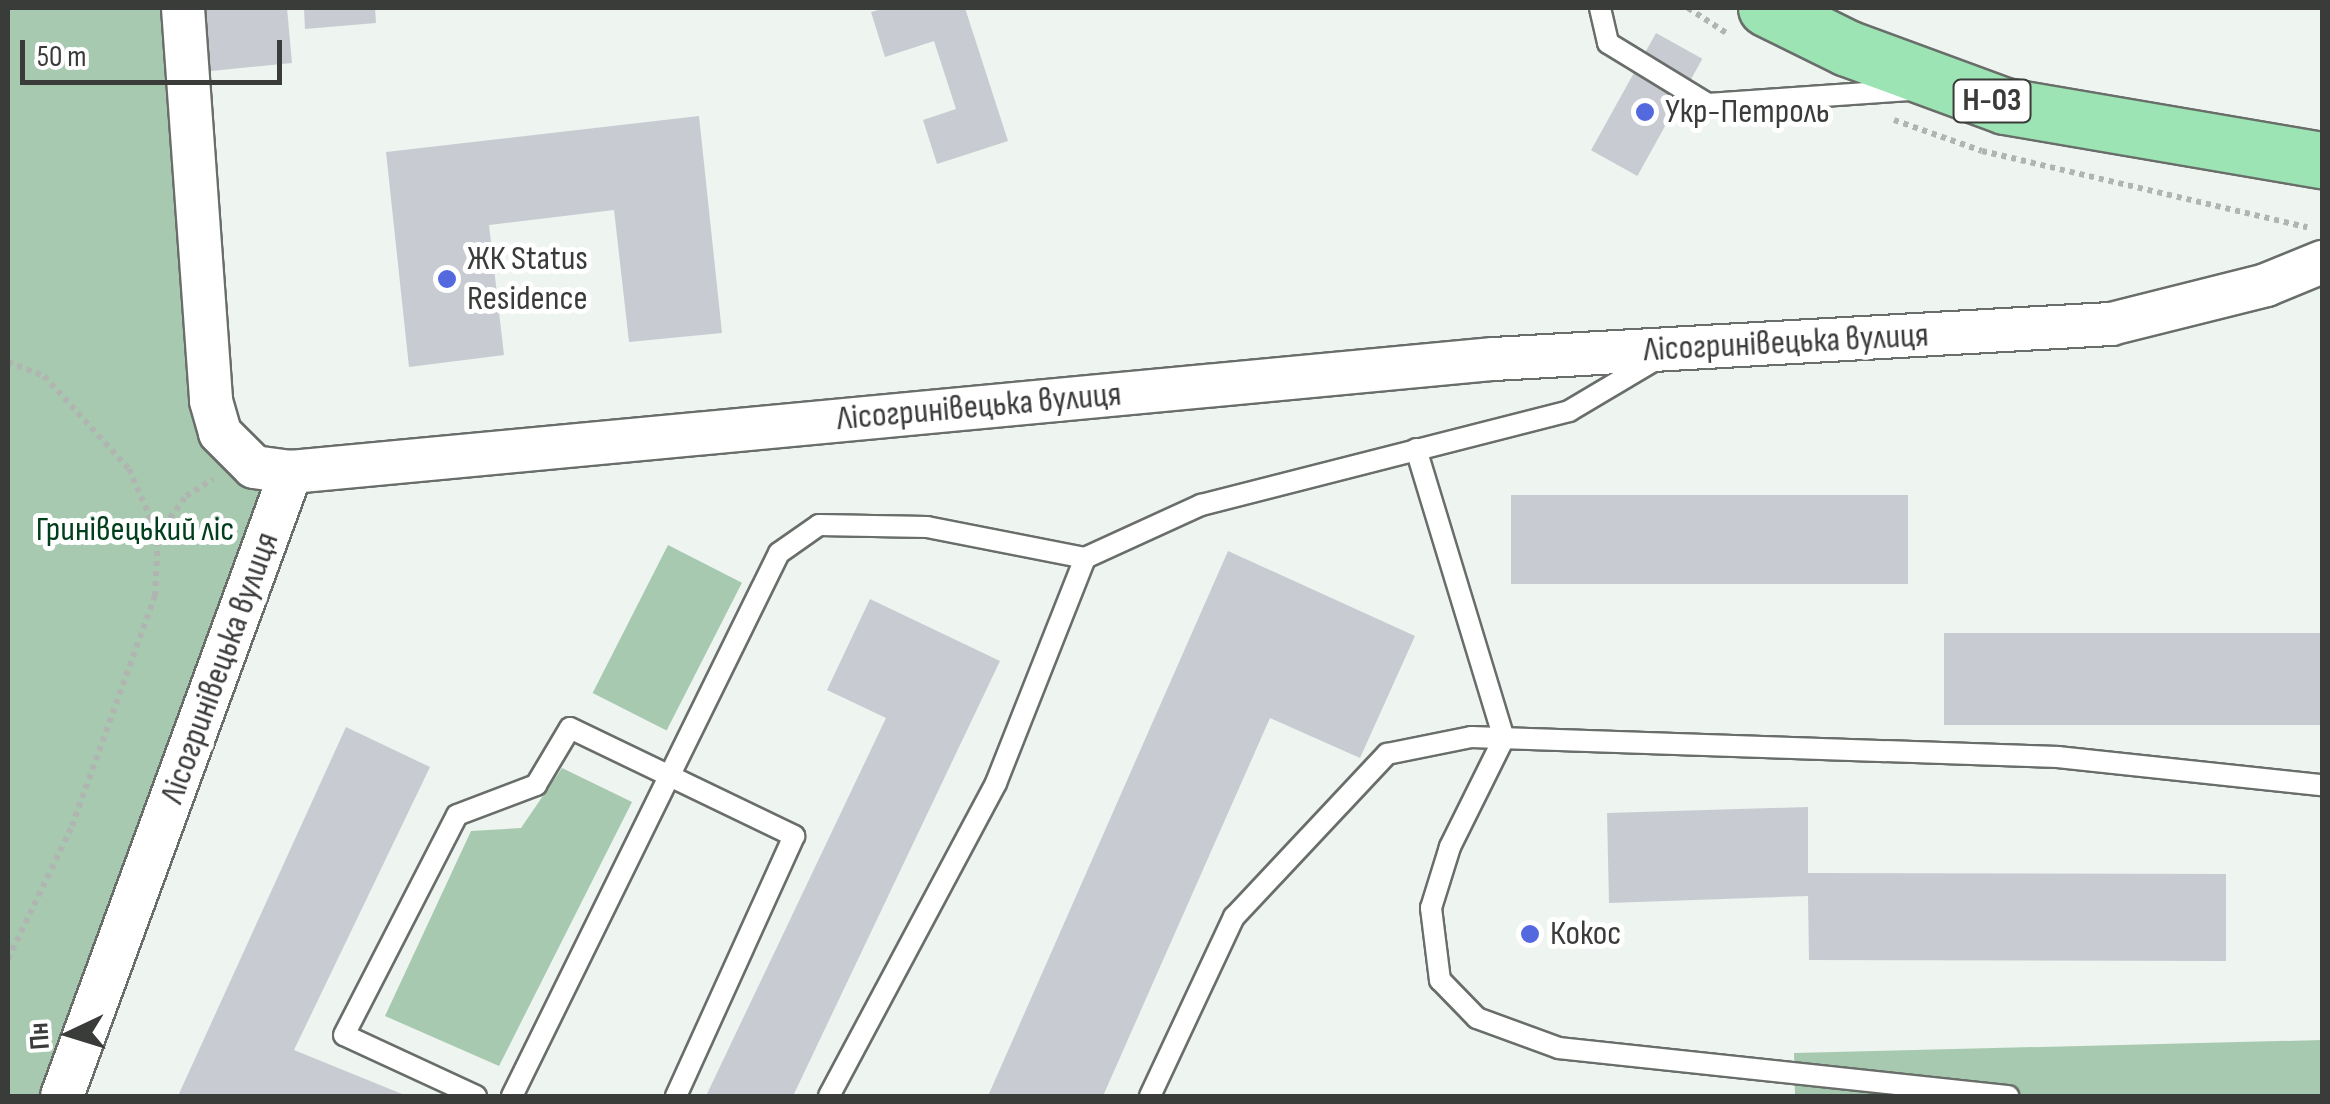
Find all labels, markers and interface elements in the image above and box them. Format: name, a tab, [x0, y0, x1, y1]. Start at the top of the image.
scale bar	[25, 20, 288, 82]
text: 50 m	[37, 39, 86, 75]
road number: Н-03	[1952, 74, 2032, 128]
place label: Укр-Петроль	[1665, 91, 1830, 133]
marker: Укр-Петроль	[1634, 101, 1656, 123]
place label: ЖК Status Residence	[467, 238, 588, 320]
marker: ЖК Status Residence	[436, 268, 458, 290]
street label: Лісогринівецька вулиця	[1642, 315, 1930, 371]
street label: Лісогринівецька вулиця	[835, 374, 1123, 440]
park label: Гринівецький ліс	[36, 509, 234, 551]
street label: Лісогринівецька вулиця	[151, 527, 289, 809]
place label: Кокос	[1550, 913, 1621, 955]
marker: Кокос	[1519, 923, 1541, 945]
north arrow	[20, 984, 120, 1084]
text: Пн	[22, 1021, 57, 1051]

